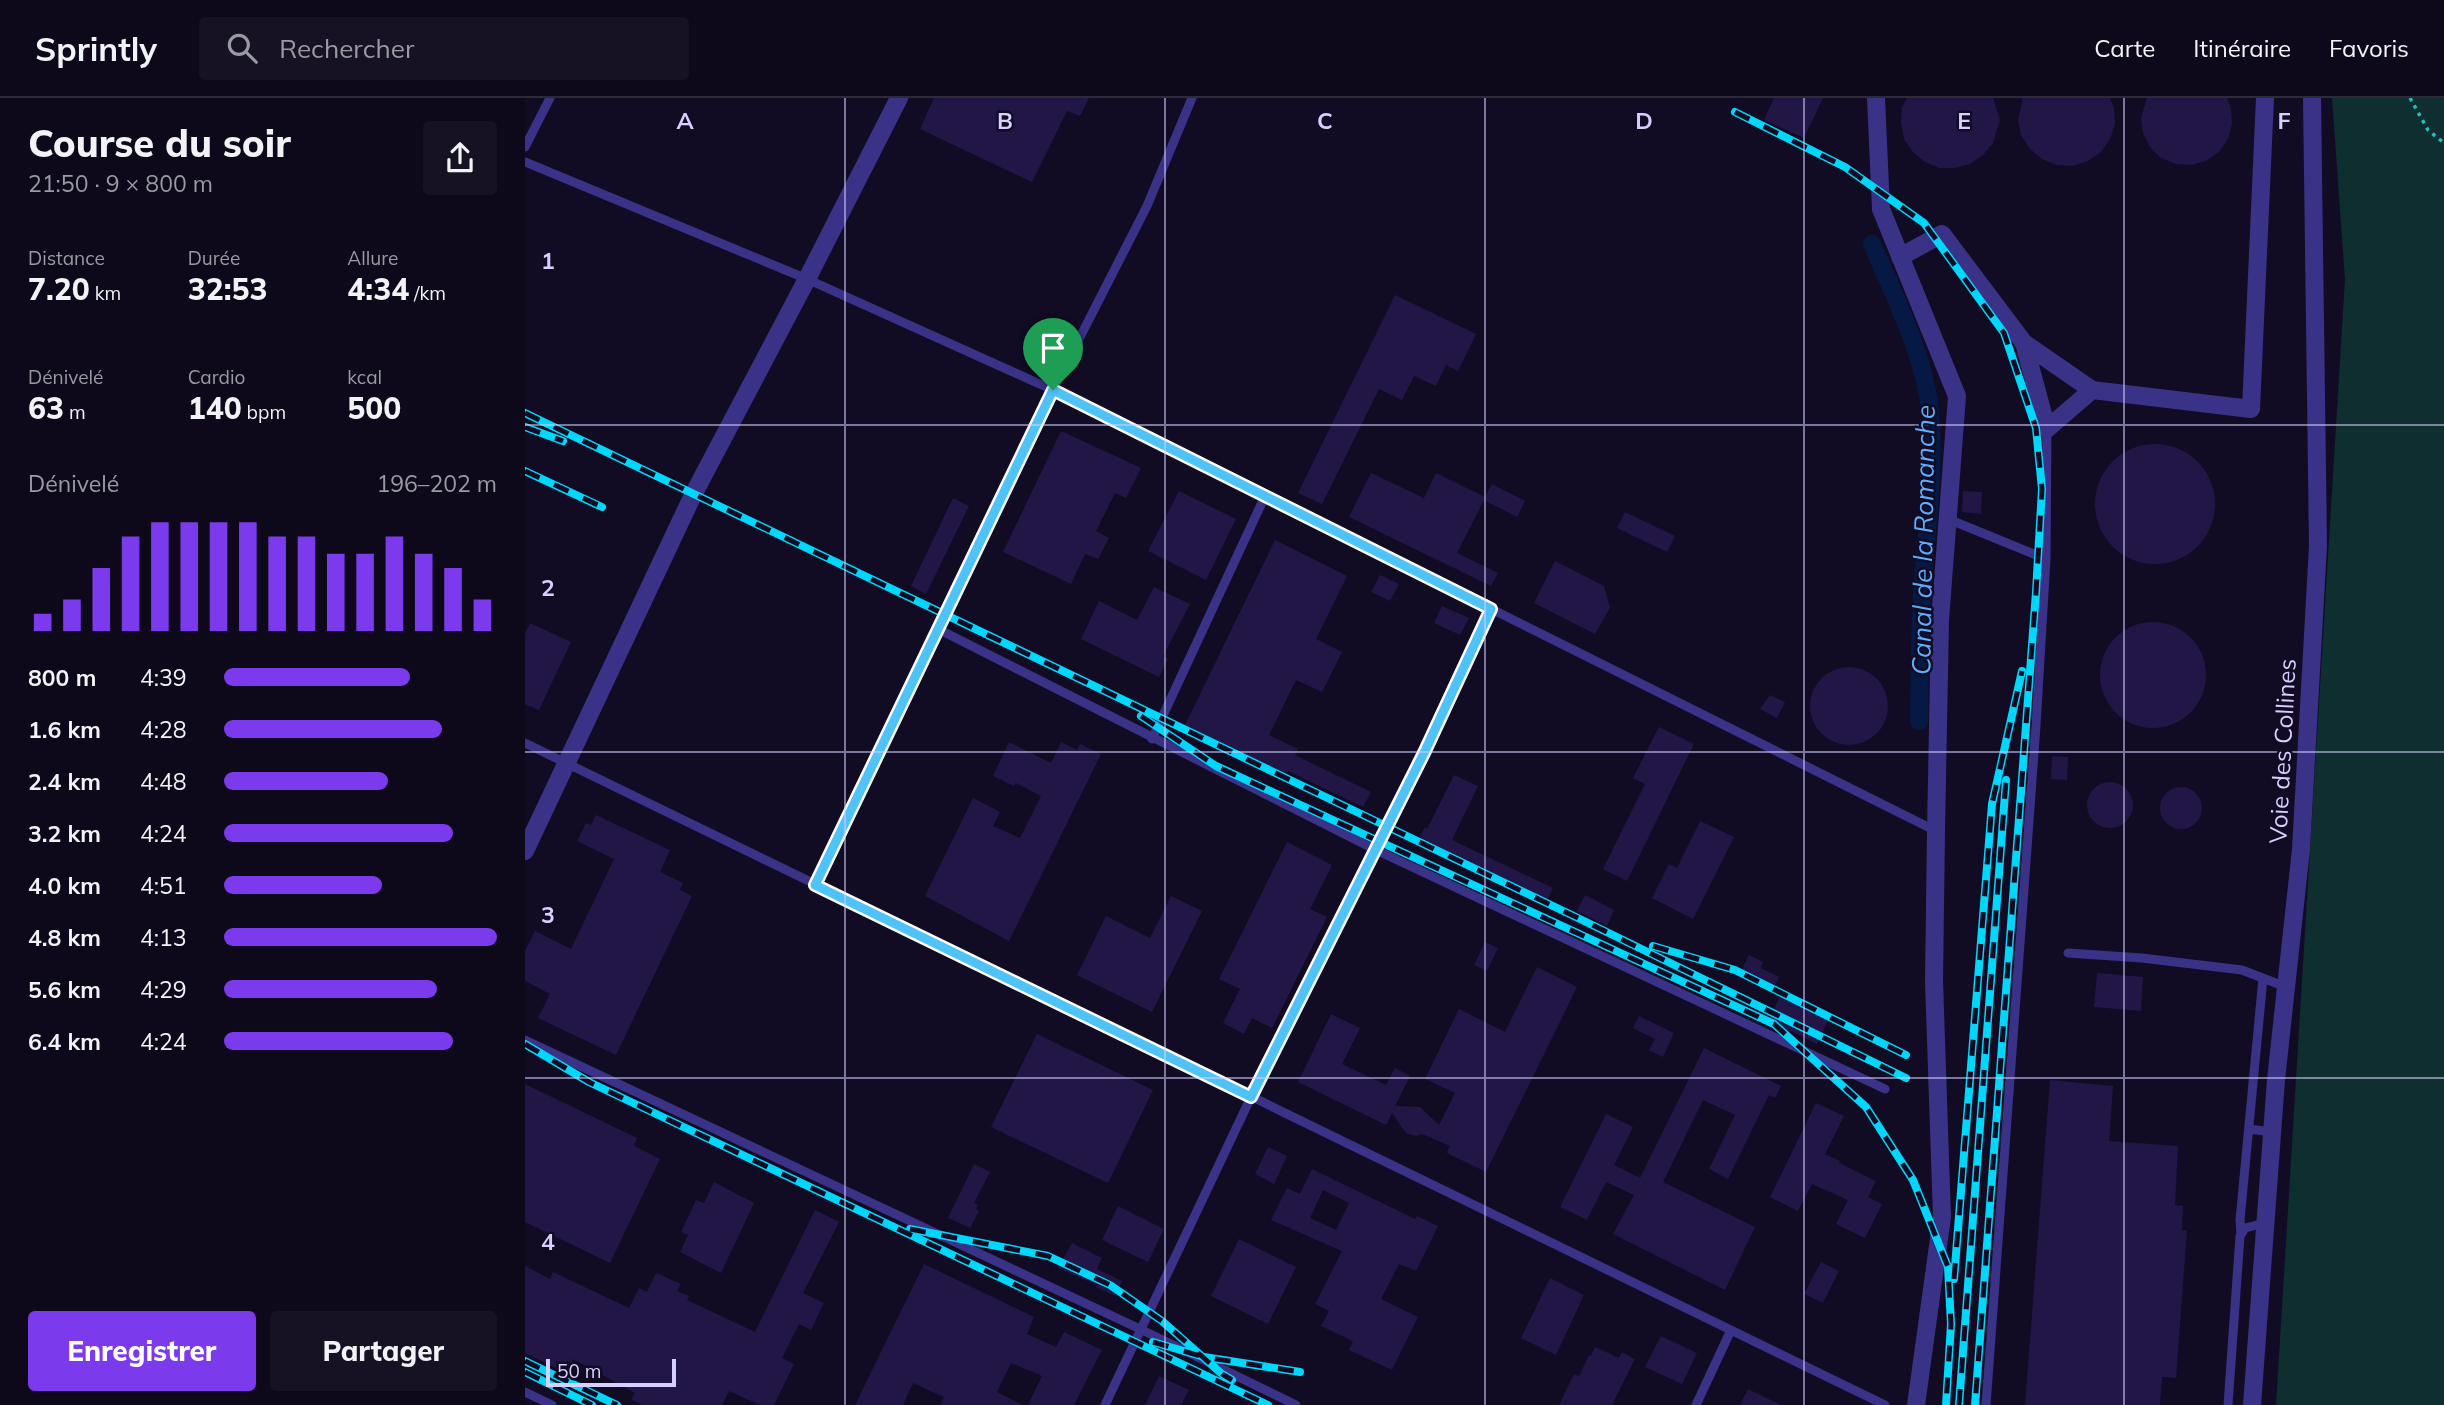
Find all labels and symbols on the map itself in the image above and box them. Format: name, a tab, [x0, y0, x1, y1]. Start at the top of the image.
text: A	[676, 106, 694, 135]
text: B	[997, 106, 1013, 135]
text: C	[1317, 106, 1333, 135]
text: D	[1635, 106, 1653, 135]
text: E	[1957, 106, 1971, 135]
text: F	[2277, 106, 2291, 135]
text: 1	[541, 246, 555, 275]
pin	[1023, 318, 1083, 390]
water label: Canal de la Romanche	[1904, 405, 1942, 675]
text: 2	[541, 573, 555, 602]
street label: Voie des Collines	[2262, 658, 2302, 844]
text: 3	[541, 900, 555, 929]
text: 4	[541, 1227, 555, 1256]
scale bar	[546, 1356, 675, 1388]

